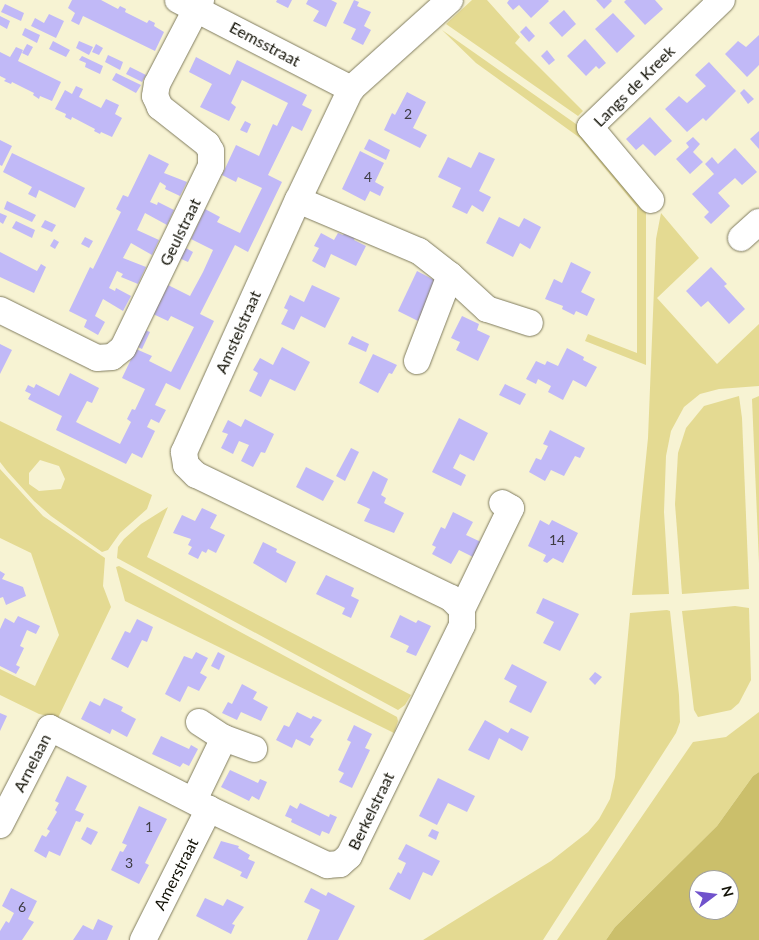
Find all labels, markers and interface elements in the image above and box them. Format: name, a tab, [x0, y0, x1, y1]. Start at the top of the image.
street label: Eemsstraat	[226, 17, 304, 71]
street label: Langs de Kreek	[589, 41, 679, 131]
house number: 2	[404, 106, 412, 122]
house number: 4	[364, 169, 372, 185]
street label: Geulstraat	[155, 195, 205, 269]
street label: Amstelstraat	[211, 288, 265, 376]
house number: 14	[549, 532, 565, 548]
street label: Arnelaan	[9, 731, 55, 795]
street label: Berkelstraat	[344, 769, 398, 853]
house number: 1	[145, 819, 153, 835]
street label: Amerstraat	[150, 835, 202, 913]
house number: 3	[125, 855, 133, 871]
north arrow	[689, 870, 739, 920]
text: N	[718, 884, 738, 899]
house number: 6	[18, 899, 26, 915]

